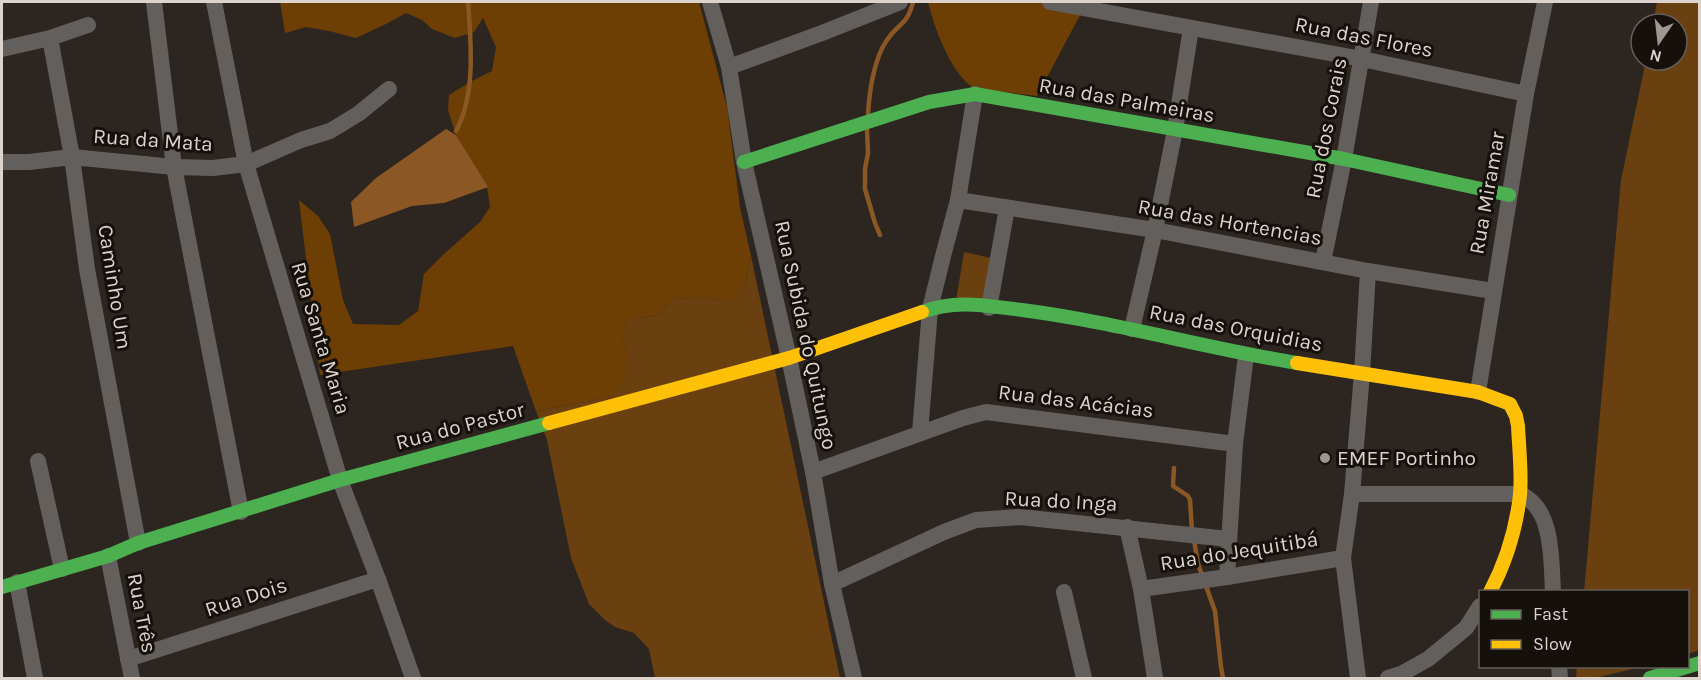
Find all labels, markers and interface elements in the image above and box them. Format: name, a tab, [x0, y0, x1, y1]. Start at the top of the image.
street label: Rua das Flores	[1293, 12, 1435, 62]
north arrow	[1629, 12, 1689, 72]
text: N	[1648, 45, 1663, 67]
street label: Rua dos Corais	[1301, 56, 1351, 200]
street label: Rua das Palmeiras	[1037, 73, 1217, 127]
street label: Rua da Mata	[92, 124, 214, 156]
street label: Rua Miramar	[1464, 129, 1510, 256]
street label: Rua das Hortencias	[1136, 194, 1324, 250]
street label: Rua Subida do Quitungo	[770, 218, 842, 452]
street label: Caminho Um	[93, 223, 137, 351]
street label: Rua Santa Maria	[286, 259, 356, 417]
street label: Rua das Orquidias	[1147, 299, 1325, 357]
street label: Rua das Acácias	[997, 380, 1155, 422]
street label: Rua do Pastor	[393, 397, 527, 455]
place label: EMEF Portinho	[1337, 446, 1476, 470]
marker: EMEF Portinho	[1318, 451, 1332, 465]
street label: Rua do Inga	[1004, 486, 1118, 516]
street label: Rua do Jequitibá	[1158, 527, 1320, 575]
street label: Rua Três	[123, 571, 161, 655]
street label: Rua Dois	[202, 572, 290, 622]
legend	[1479, 590, 1689, 668]
text: Fast	[1533, 603, 1568, 625]
text: Slow	[1533, 633, 1572, 655]

